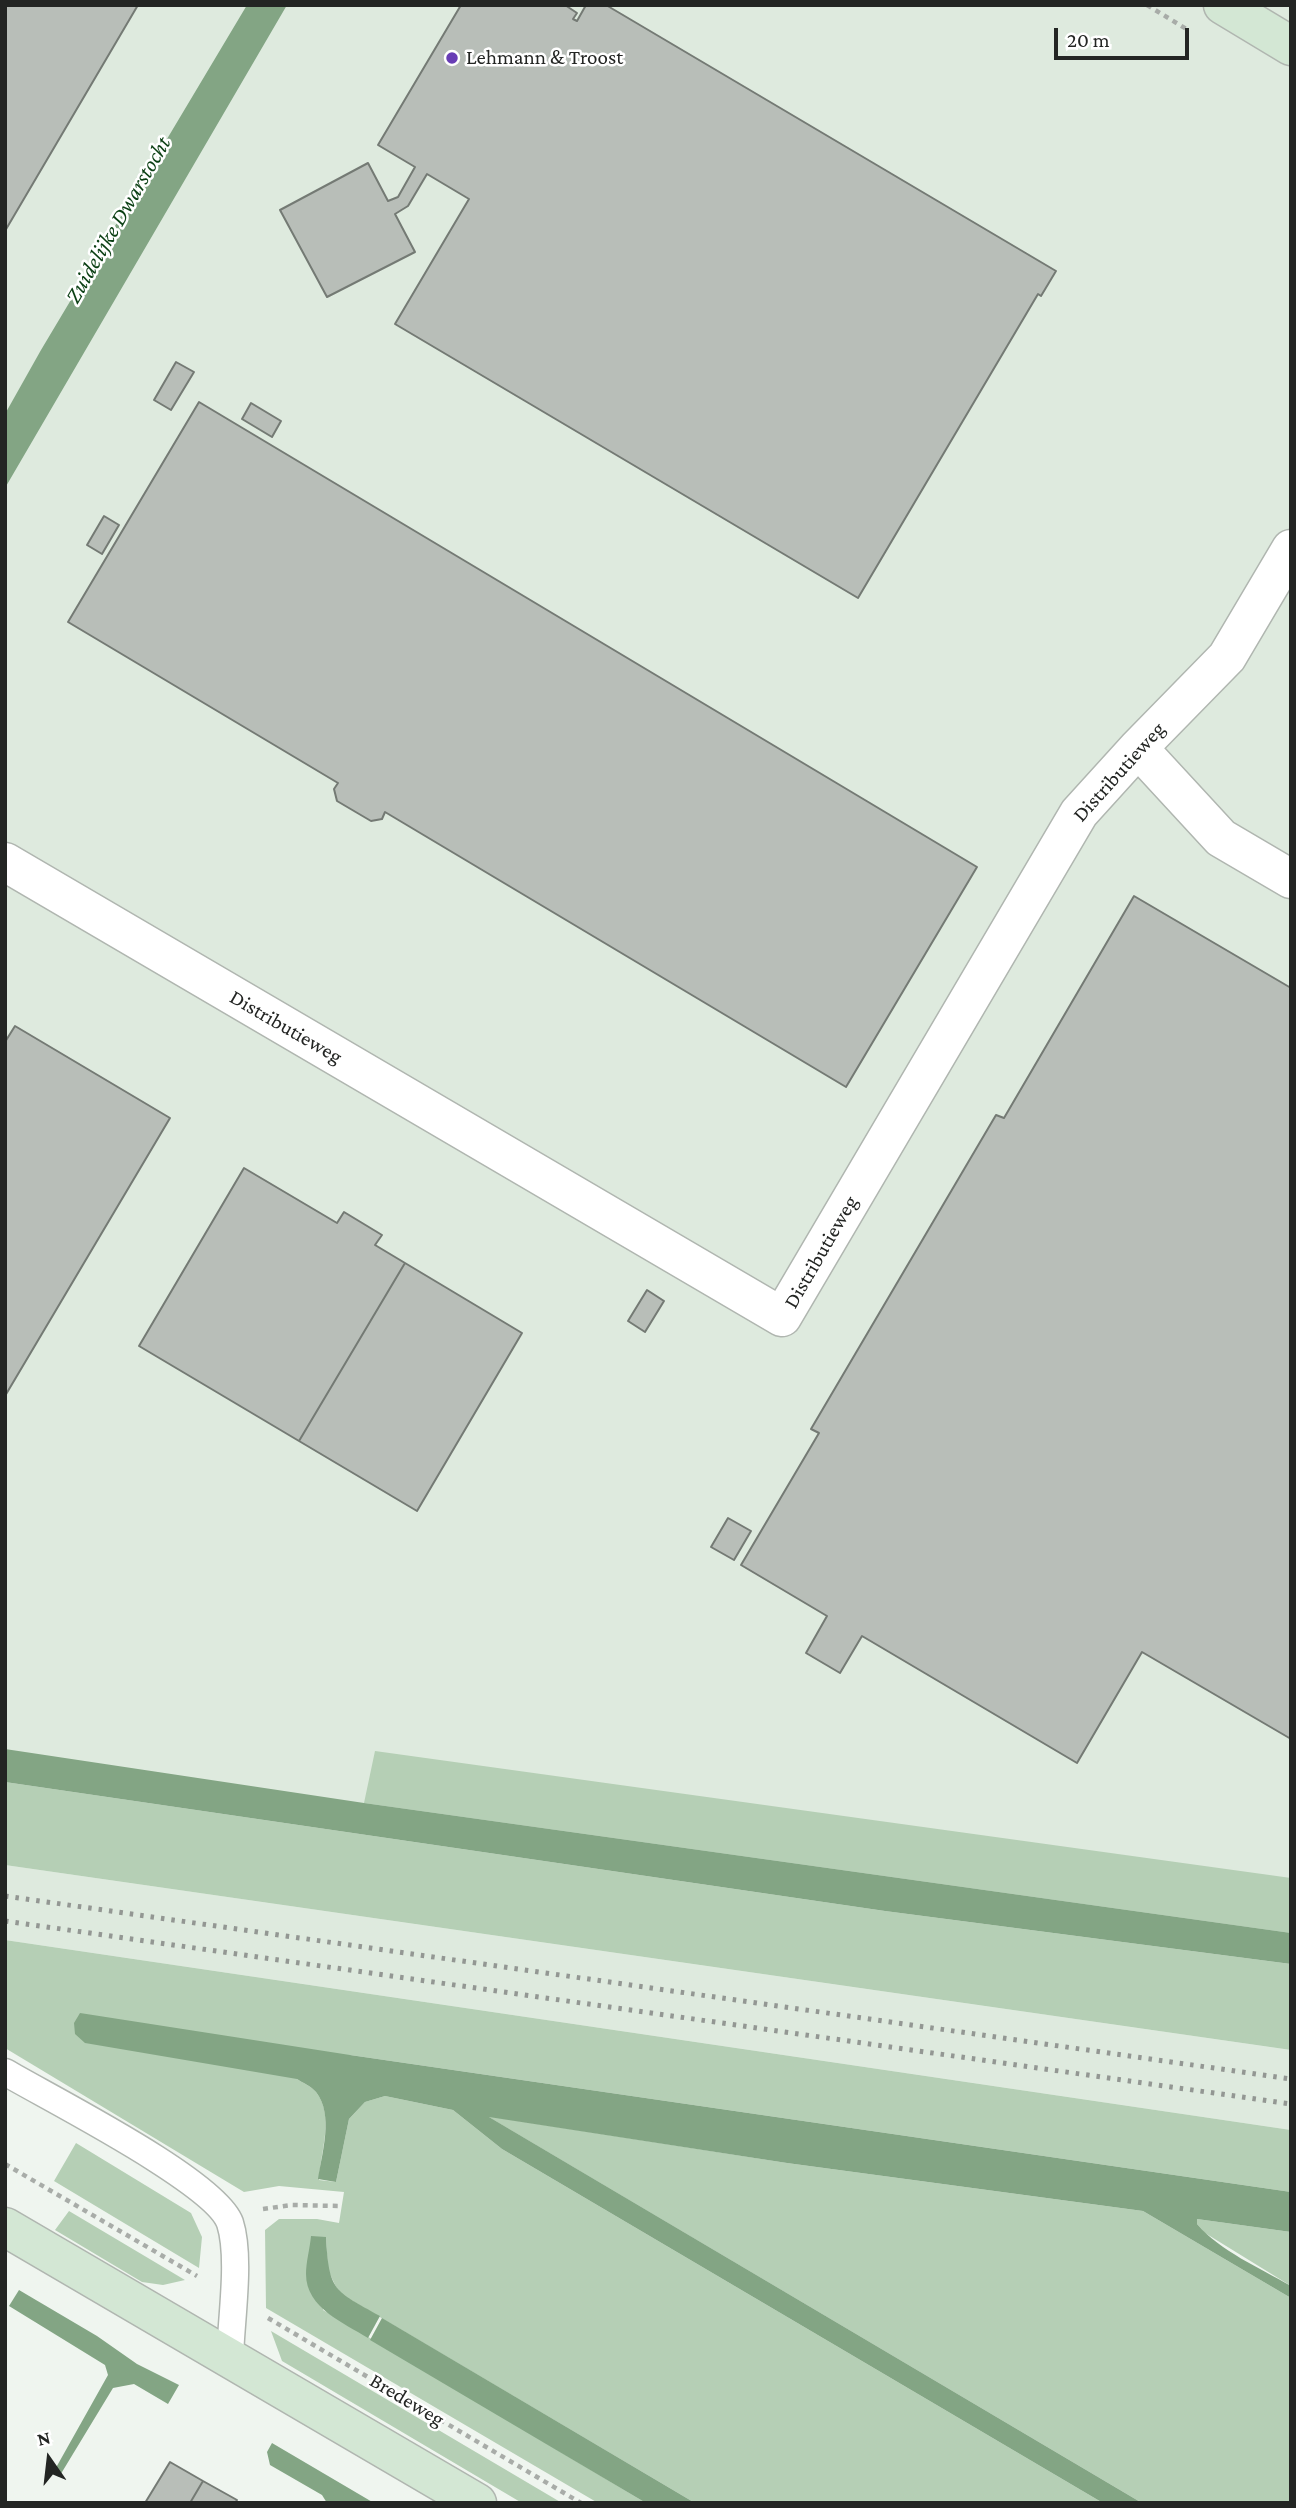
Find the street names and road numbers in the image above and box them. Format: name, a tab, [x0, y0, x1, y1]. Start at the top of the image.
street label: Distributieweg	[1068, 717, 1170, 827]
street label: Distributieweg	[225, 985, 347, 1069]
street label: Distributieweg	[779, 1191, 863, 1313]
street label: Bredeweg	[365, 2368, 449, 2432]

